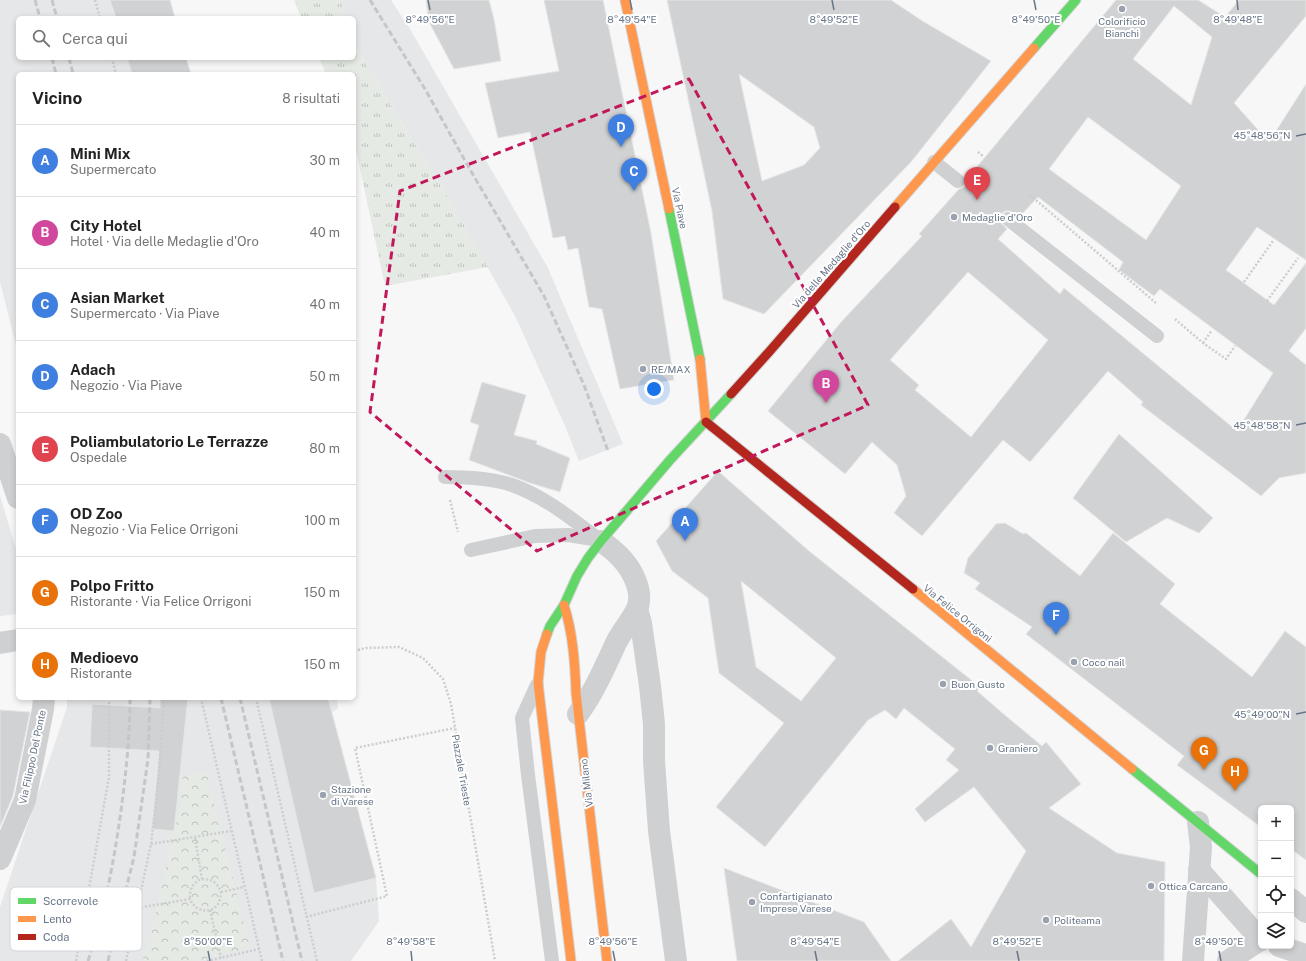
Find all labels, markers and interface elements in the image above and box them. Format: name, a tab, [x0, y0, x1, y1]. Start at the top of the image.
marker: Colorificio Bianchi	[1117, 4, 1127, 14]
text: 8°49'56"E	[405, 13, 455, 25]
text: 8°49'54"E	[607, 13, 657, 25]
text: 8°49'52"E	[810, 13, 858, 25]
text: 8°49'50"E	[1011, 13, 1061, 25]
text: 8°49'48"E	[1213, 13, 1263, 25]
place label: Colorificio Bianchi	[1098, 15, 1146, 39]
search box	[16, 16, 356, 60]
icon: search	[30, 27, 52, 49]
text: Cerca qui	[62, 30, 128, 47]
text: Vicino	[32, 88, 82, 108]
text: 8 risultati	[282, 91, 340, 106]
pin: D	[608, 114, 634, 147]
text: 45°48'56"N	[1234, 129, 1290, 141]
text: Mini Mix	[70, 145, 131, 162]
text: A	[40, 153, 50, 168]
text: 30 m	[310, 153, 340, 168]
pin: C	[621, 158, 647, 191]
text: Supermercato	[70, 162, 156, 177]
pin: E	[964, 167, 990, 200]
street label: Via Piave	[670, 186, 690, 230]
place label: Medaglie d'Oro	[962, 211, 1033, 223]
marker: Medaglie d'Oro	[949, 212, 959, 222]
text: City Hotel	[70, 217, 142, 234]
street label: Via delle Medaglie d'Oro	[789, 217, 873, 311]
text: B	[41, 225, 49, 240]
text: 40 m	[309, 225, 340, 240]
text: Hotel · Via delle Medaglie d'Oro	[70, 234, 259, 249]
text: Asian Market	[70, 289, 165, 306]
text: C	[40, 297, 50, 312]
text: 40 m	[309, 297, 340, 312]
text: Supermercato · Via Piave	[70, 306, 220, 321]
text: Adach	[70, 361, 115, 378]
place label: RE/MAX	[651, 363, 691, 375]
marker: RE/MAX	[638, 364, 648, 374]
text: D	[40, 369, 50, 384]
text: 50 m	[309, 369, 340, 384]
pin: B	[813, 370, 839, 403]
text: Negozio · Via Piave	[70, 378, 182, 393]
your location	[644, 379, 664, 399]
text: 45°48'58"N	[1233, 419, 1291, 431]
text: Poliambulatorio Le Terrazze	[70, 433, 268, 450]
text: E	[41, 441, 49, 456]
text: 80 m	[309, 441, 340, 456]
text: Ospedale	[70, 450, 127, 465]
text: OD Zoo	[70, 505, 123, 522]
pin: A	[672, 508, 698, 541]
text: F	[41, 513, 49, 528]
text: 100 m	[304, 513, 340, 528]
text: Negozio · Via Felice Orrigoni	[70, 522, 238, 537]
text: Polpo Fritto	[70, 577, 154, 594]
street label: Via Felice Orrigoni	[921, 582, 995, 644]
text: G	[40, 585, 50, 600]
text: 150 m	[304, 585, 340, 600]
text: Ristorante · Via Felice Orrigoni	[70, 594, 251, 609]
pin: F	[1043, 602, 1069, 635]
text: Medioevo	[70, 649, 139, 666]
place label: Coco nail	[1082, 656, 1125, 668]
text: H	[40, 657, 50, 672]
text: 150 m	[304, 657, 340, 672]
marker: Coco nail	[1069, 657, 1079, 667]
text: Ristorante	[70, 666, 132, 681]
place label: Buon Gusto	[951, 678, 1005, 690]
marker: Buon Gusto	[938, 679, 948, 689]
street label: Via Filippo Del Ponte	[16, 708, 48, 805]
text: 45°49'00"N	[1234, 708, 1290, 720]
street label: Piazzale Trieste	[450, 733, 474, 807]
pin: G	[1191, 737, 1217, 770]
place label: Graniero	[998, 742, 1038, 754]
marker: Graniero	[985, 743, 995, 753]
street label: Via Milano	[577, 758, 595, 808]
pin: H	[1222, 758, 1248, 791]
place label: Stazione di Varese	[331, 783, 374, 807]
marker: Stazione di Varese	[318, 790, 328, 800]
map controls	[1258, 805, 1294, 949]
button: +	[1258, 805, 1294, 841]
button: −	[1258, 841, 1294, 877]
button: locate	[1258, 877, 1294, 913]
place label: Ottica Carcano	[1159, 880, 1228, 892]
marker: Ottica Carcano	[1146, 881, 1156, 891]
legend	[10, 887, 142, 951]
place label: Confartigianato Imprese Varese	[760, 890, 833, 914]
text: Scorrevole	[43, 895, 98, 907]
marker: Confartigianato Imprese Varese	[747, 897, 757, 907]
text: Lento	[43, 913, 72, 925]
button: layers	[1258, 913, 1294, 949]
place label: Politeama	[1054, 914, 1100, 926]
marker: Politeama	[1041, 915, 1051, 925]
text: Coda	[43, 931, 69, 943]
text: 8°50'00"E	[184, 935, 232, 947]
text: 8°49'58"E	[386, 935, 436, 947]
text: 8°49'56"E	[588, 935, 638, 947]
text: 8°49'54"E	[790, 935, 840, 947]
text: 8°49'52"E	[993, 935, 1041, 947]
text: 8°49'50"E	[1194, 935, 1244, 947]

